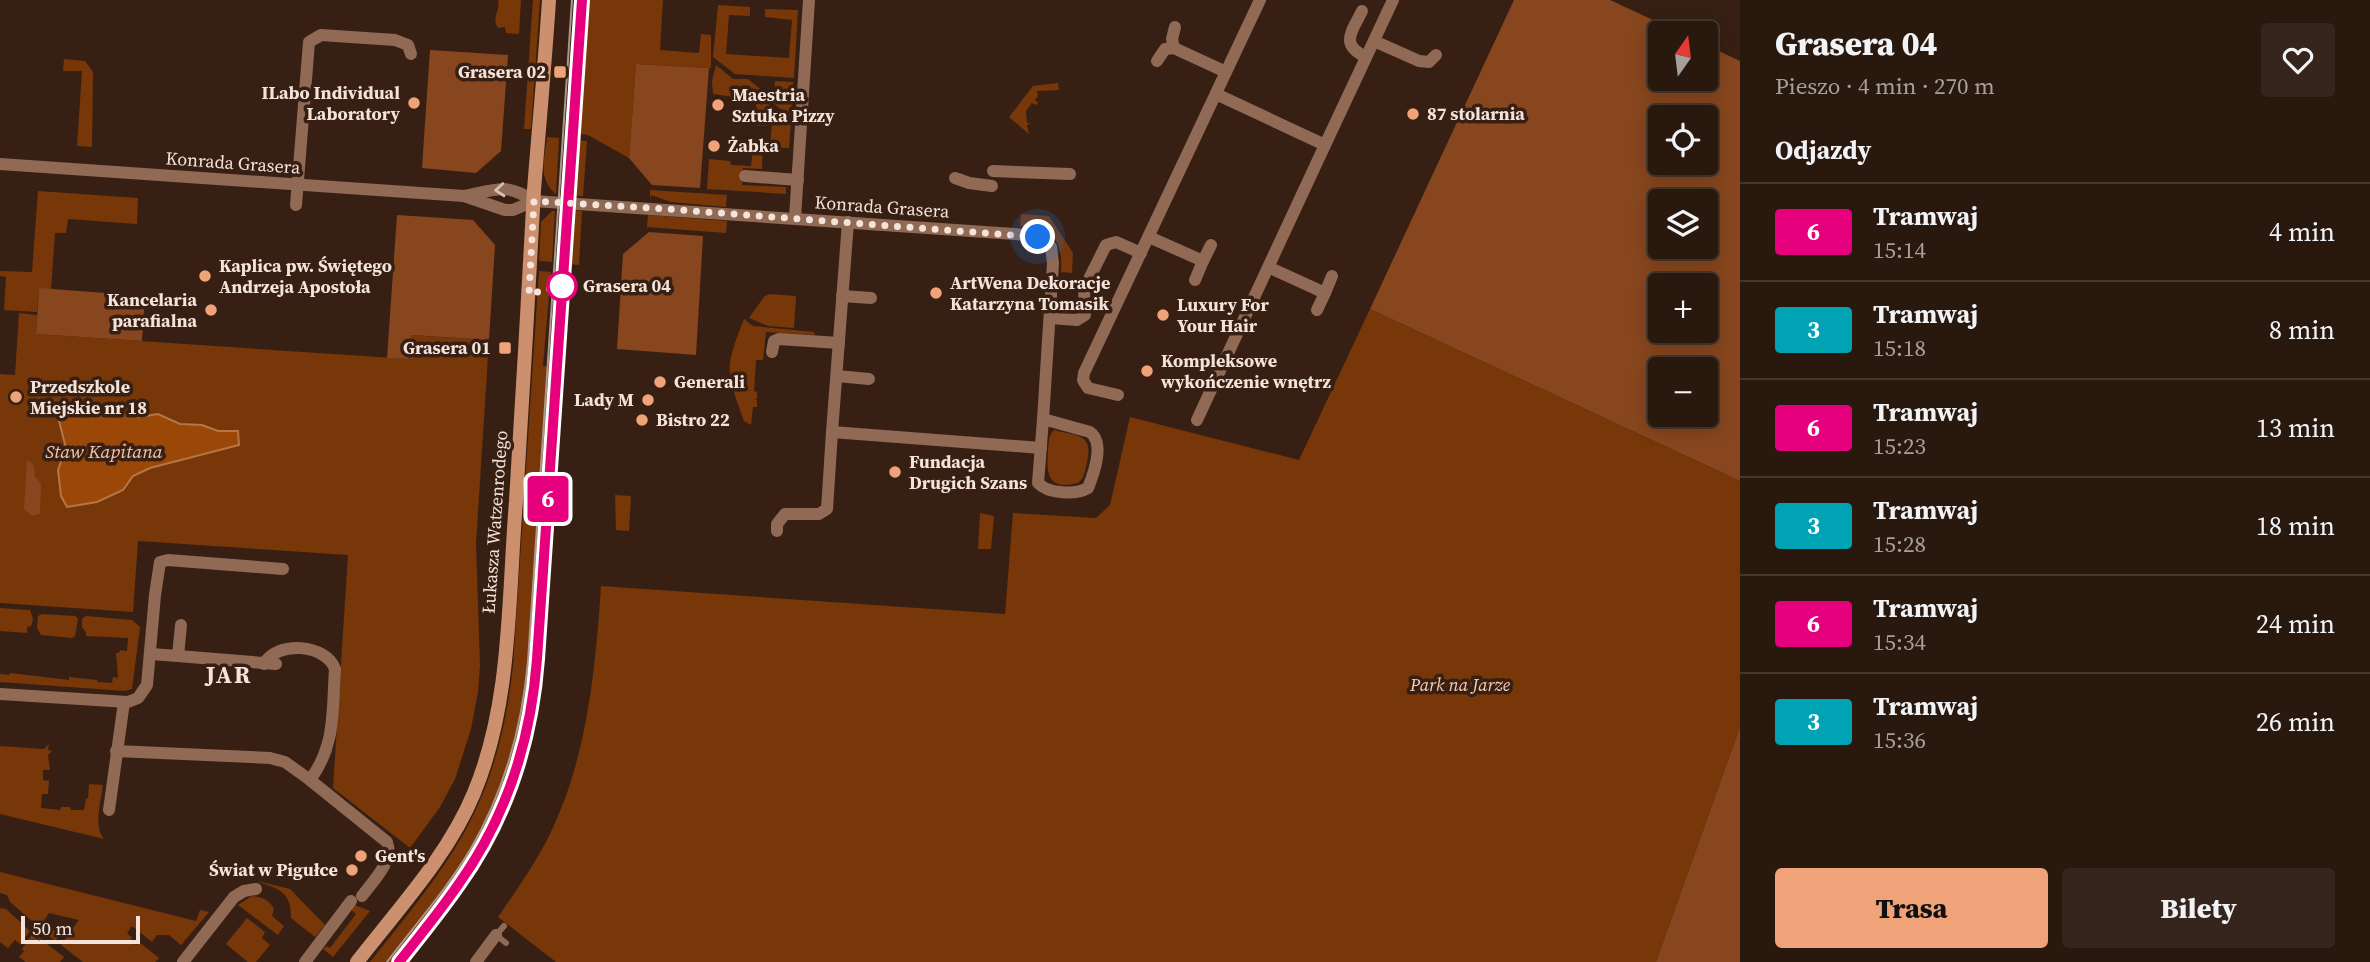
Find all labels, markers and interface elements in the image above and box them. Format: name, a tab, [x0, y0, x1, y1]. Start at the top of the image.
north arrow	[1648, 21, 1718, 91]
map controls	[1648, 21, 1718, 427]
text: Grasera 04	[1775, 21, 1938, 66]
button: heart	[2261, 23, 2335, 97]
place label: Grasera 02	[458, 59, 546, 84]
marker: Grasera 02	[552, 64, 568, 80]
text: Pieszo · 4 min · 270 m	[1775, 70, 1995, 102]
place label: ILabo Individual Laboratory	[261, 80, 400, 126]
place label: Maestria Sztuka Pizzy	[732, 82, 835, 128]
marker: ILabo Individual Laboratory	[406, 95, 422, 111]
marker: Maestria Sztuka Pizzy	[710, 97, 726, 113]
place label: 87 stolarnia	[1427, 101, 1525, 126]
button: locate	[1648, 105, 1718, 175]
marker: 87 stolarnia	[1405, 106, 1421, 122]
text: Odjazdy	[1775, 132, 1871, 168]
place label: Żabka	[728, 133, 779, 158]
marker: Żabka	[706, 138, 722, 154]
street label: Konrada Grasera	[165, 145, 302, 180]
one-way arrow	[494, 182, 505, 197]
street label: Konrada Grasera	[814, 189, 951, 224]
button: layers	[1648, 189, 1718, 259]
text: Tramwaj	[1873, 198, 1978, 234]
text: 4 min	[2269, 214, 2335, 250]
text: 6	[1807, 215, 1820, 248]
your location	[1020, 219, 1055, 254]
text: 15:14	[1873, 234, 1926, 266]
place label: Kaplica pw. Świętego Andrzeja Apostoła	[219, 253, 392, 299]
marker: Kaplica pw. Świętego Andrzeja Apostoła	[197, 268, 213, 284]
place label: ArtWena Dekoracje Katarzyna Tomasik	[950, 270, 1110, 316]
marker: Grasera 04	[547, 271, 577, 301]
place label: Grasera 04	[583, 273, 671, 298]
button: +	[1648, 273, 1718, 343]
marker: ArtWena Dekoracje Katarzyna Tomasik	[928, 285, 944, 301]
place label: Kancelaria parafialna	[107, 287, 197, 333]
place label: Luxury For Your Hair	[1177, 292, 1269, 338]
text: Tramwaj	[1873, 296, 1978, 332]
marker: Kancelaria parafialna	[203, 302, 219, 318]
marker: Luxury For Your Hair	[1155, 307, 1171, 323]
text: 8 min	[2269, 312, 2335, 348]
text: 3	[1807, 313, 1820, 346]
text: 15:18	[1873, 332, 1926, 364]
place label: Grasera 01	[403, 335, 491, 360]
marker: Grasera 01	[497, 340, 513, 356]
place label: Kompleksowe wykończenie wnętrz	[1160, 348, 1331, 394]
button: −	[1648, 357, 1718, 427]
marker: Kompleksowe wykończenie wnętrz	[1139, 363, 1155, 379]
place label: Generali	[674, 369, 745, 394]
place label: Przedszkole Miejskie nr 18	[30, 374, 147, 420]
marker: Generali	[652, 374, 668, 390]
place label: Lady M	[574, 387, 634, 412]
marker: Przedszkole Miejskie nr 18	[8, 389, 24, 405]
marker: Lady M	[640, 392, 656, 408]
text: Tramwaj	[1873, 394, 1978, 430]
place label: Bistro 22	[656, 407, 730, 432]
text: 13 min	[2256, 410, 2335, 446]
text: 6	[1807, 411, 1820, 444]
marker: Bistro 22	[634, 412, 650, 428]
street label: Łukasza Watzenrodego	[476, 429, 513, 614]
text: 15:23	[1873, 430, 1926, 462]
water label: Staw Kapitana	[45, 438, 163, 464]
place label: Fundacja Drugich Szans	[909, 449, 1027, 495]
marker: Fundacja Drugich Szans	[887, 464, 903, 480]
line badge: 6	[525, 476, 571, 522]
text: 6	[541, 482, 555, 515]
text: Tramwaj	[1873, 492, 1978, 528]
text: 18 min	[2256, 508, 2335, 544]
text: 3	[1807, 509, 1820, 542]
text: 15:28	[1873, 528, 1926, 560]
text: Tramwaj	[1873, 590, 1978, 626]
text: 24 min	[2256, 606, 2335, 642]
text: 6	[1807, 607, 1820, 640]
text: 15:34	[1873, 626, 1926, 658]
district label: JAR	[204, 658, 252, 691]
park label: Park na Jarze	[1409, 672, 1511, 697]
text: Tramwaj	[1873, 688, 1978, 724]
text: 26 min	[2256, 704, 2335, 740]
text: 3	[1807, 705, 1820, 738]
text: 15:36	[1873, 724, 1926, 756]
place label: Gent's	[375, 843, 425, 868]
marker: Gent's	[353, 848, 369, 864]
place label: Świat w Pigułce	[209, 857, 338, 882]
marker: Świat w Pigułce	[344, 862, 360, 878]
button: Trasa	[1775, 868, 2048, 948]
button: Bilety	[2062, 868, 2335, 948]
scale bar	[21, 913, 140, 945]
text: 50 m	[32, 915, 73, 941]

